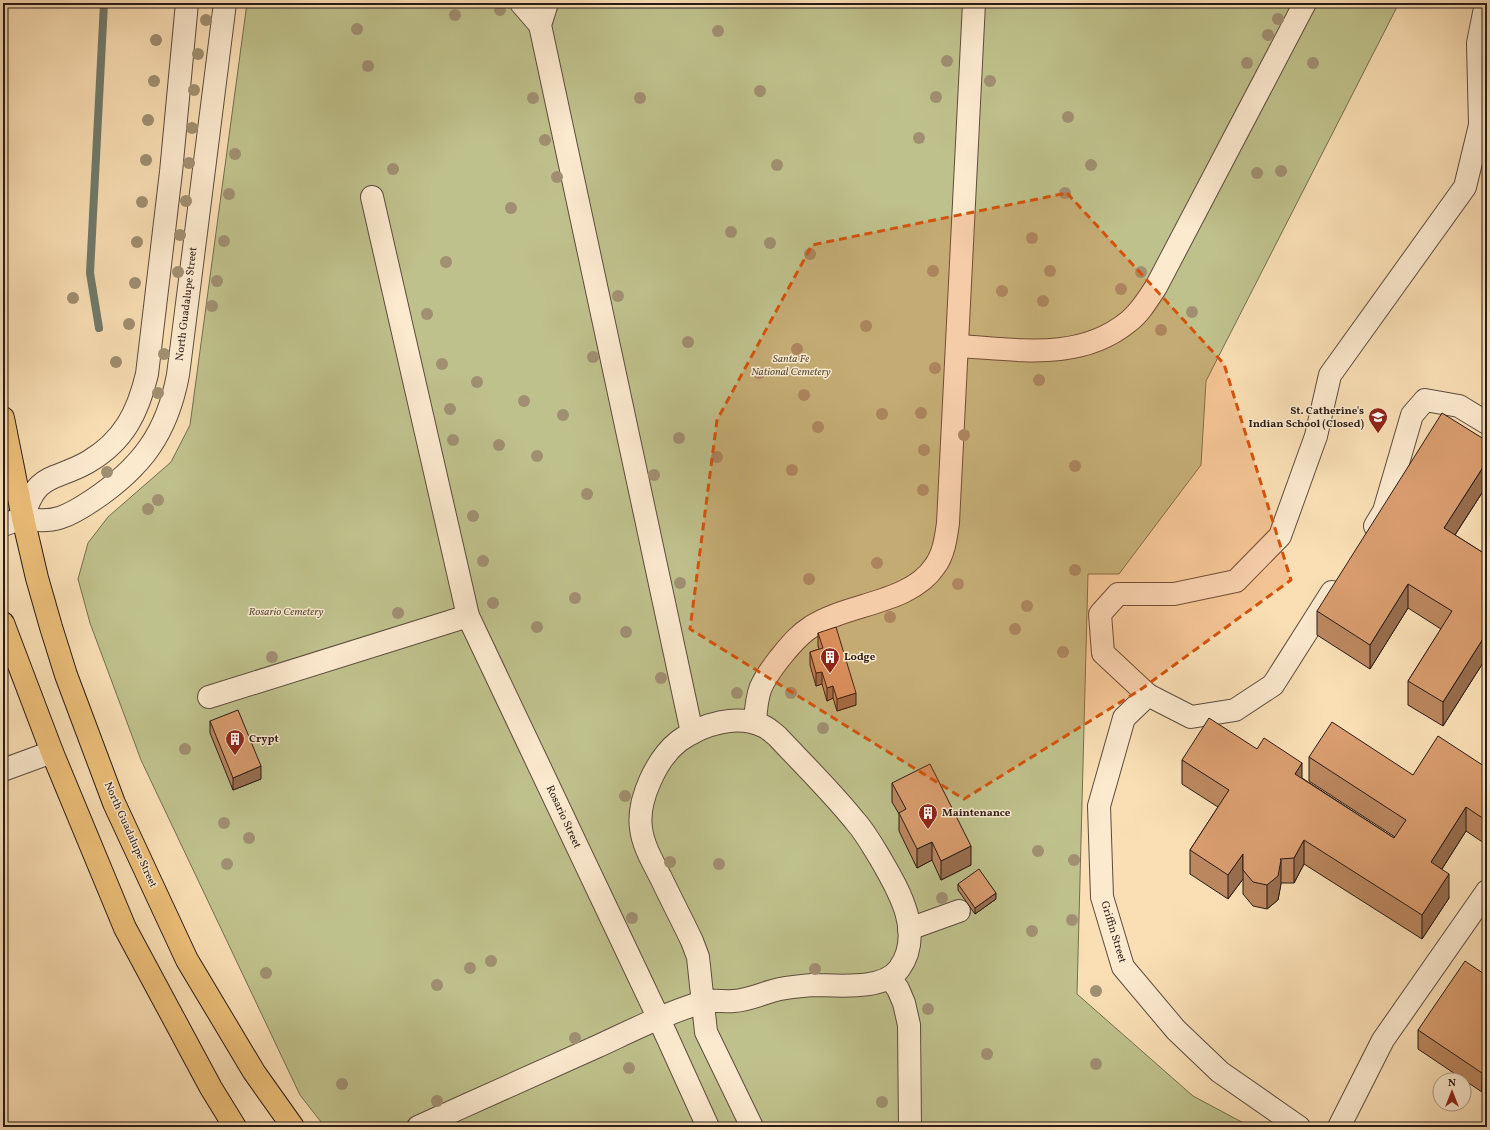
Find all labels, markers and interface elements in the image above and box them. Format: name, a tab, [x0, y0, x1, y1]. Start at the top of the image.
street label: North Guadalupe Street	[173, 246, 201, 362]
park label: Santa Fe National Cemetery	[751, 352, 831, 380]
place label: St. Catherine's Indian School (Closed)	[1248, 404, 1364, 432]
school or university icon: St. Catherine's Indian School (Closed)	[1367, 406, 1389, 434]
park label: Rosario Cemetery	[249, 605, 323, 620]
building icon: Lodge	[819, 646, 841, 674]
place label: Lodge	[844, 650, 876, 665]
building icon: Crypt	[224, 728, 246, 756]
place label: Crypt	[249, 732, 279, 747]
street label: North Guadalupe Street	[100, 780, 160, 891]
street label: Rosario Street	[542, 783, 584, 851]
building icon: Maintenance	[917, 802, 939, 830]
place label: Maintenance	[942, 806, 1011, 821]
street label: Griffin Street	[1096, 899, 1130, 965]
north arrow	[1432, 1072, 1472, 1112]
text: N	[1448, 1076, 1456, 1091]

